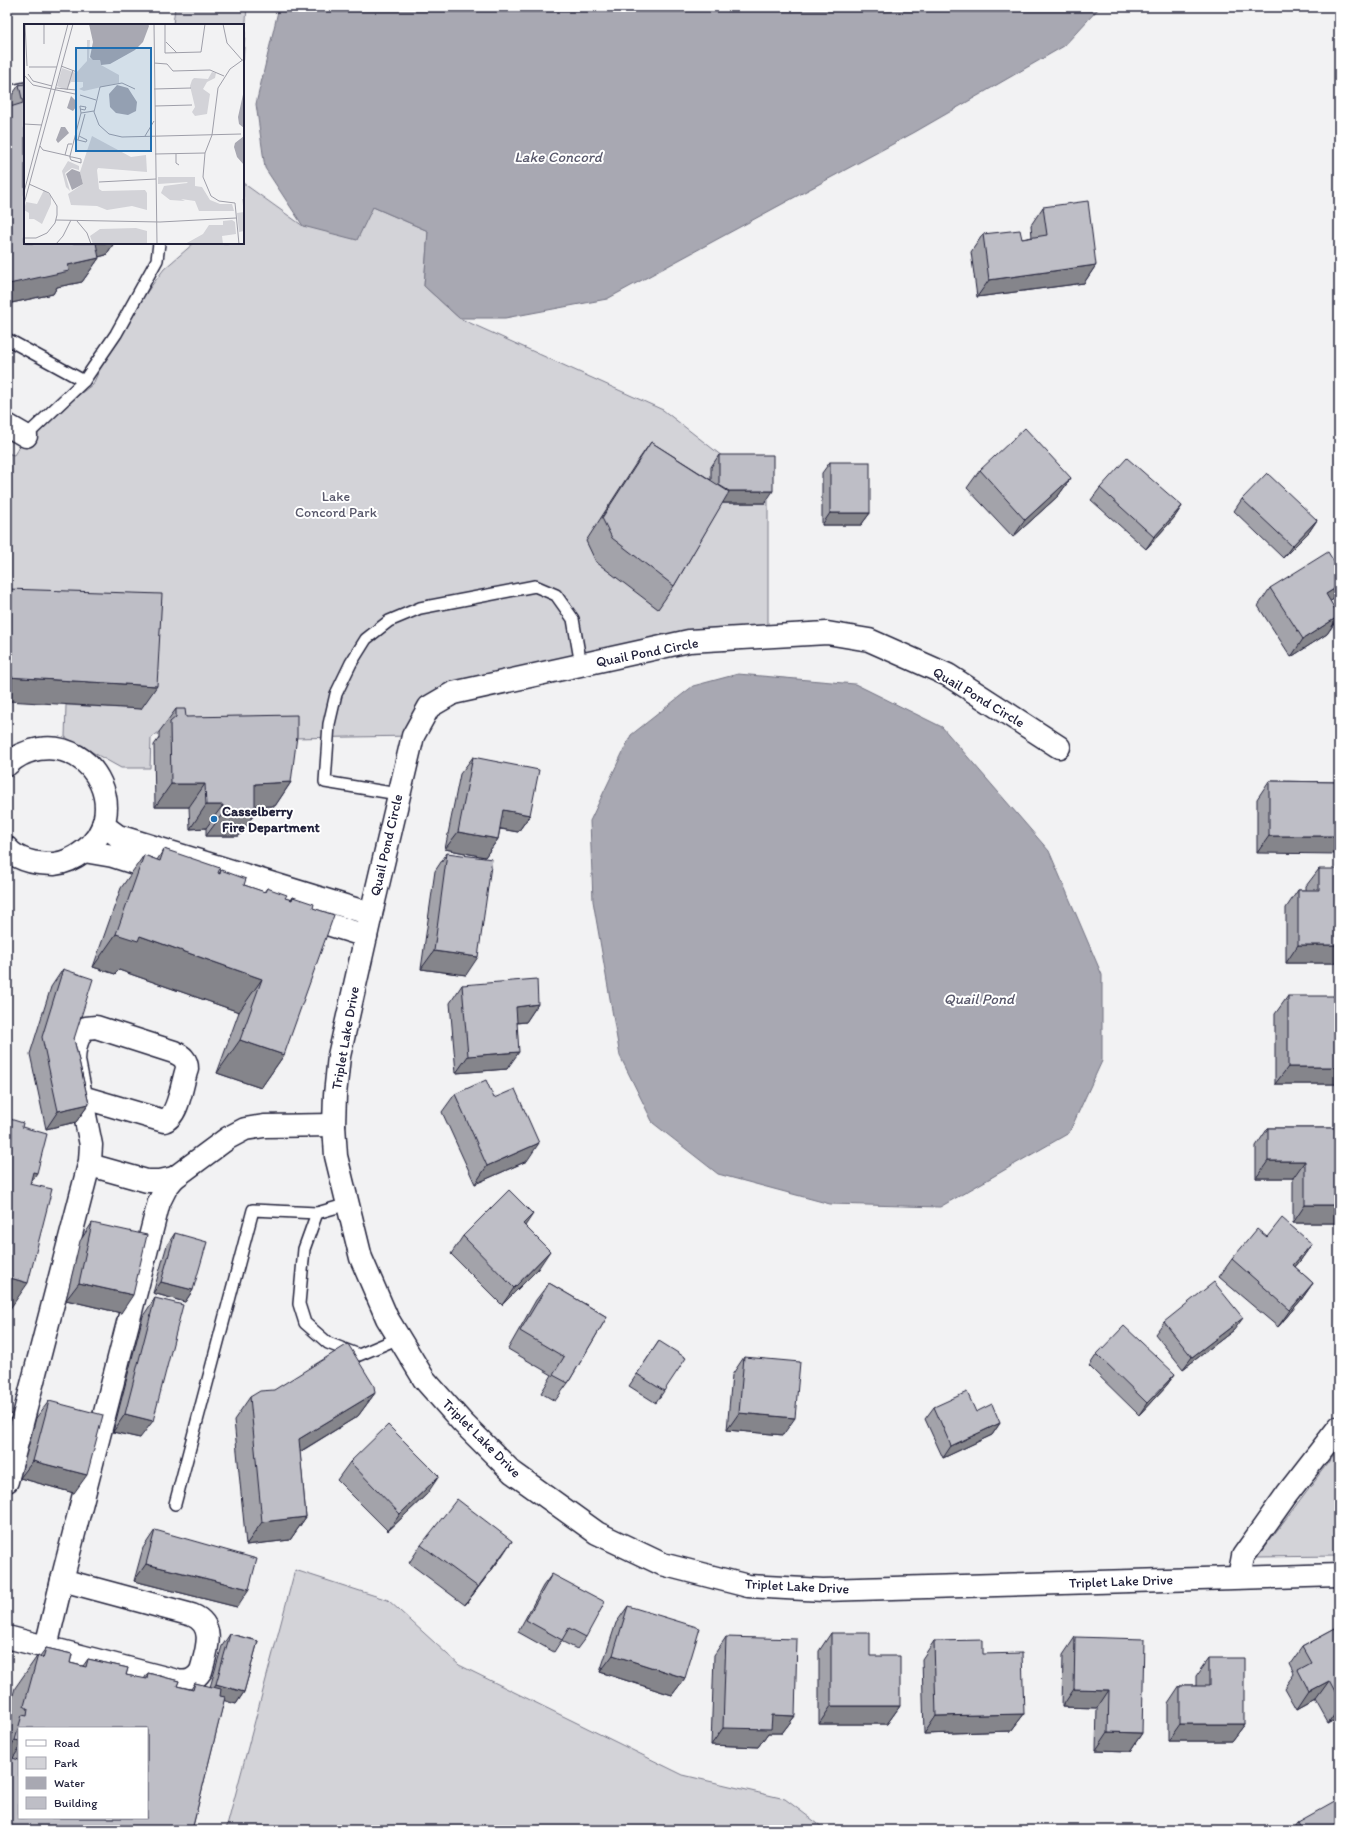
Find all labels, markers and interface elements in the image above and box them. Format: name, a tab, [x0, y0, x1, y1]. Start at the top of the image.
inset map	[24, 24, 244, 244]
water label: Lake Concord	[514, 148, 604, 166]
park label: Lake Concord Park	[295, 488, 378, 521]
street label: Quail Pond Circle	[594, 634, 700, 671]
street label: Quail Pond Circle	[930, 663, 1028, 732]
street label: Quail Pond Circle	[367, 792, 407, 898]
place label: Casselberry Fire Department	[222, 803, 321, 836]
marker: Casselberry Fire Department	[209, 814, 219, 824]
street label: Triplet Lake Drive	[328, 985, 363, 1091]
water label: Quail Pond	[944, 990, 1016, 1008]
street label: Triplet Lake Drive	[439, 1395, 525, 1481]
street label: Triplet Lake Drive	[1069, 1571, 1174, 1592]
street label: Triplet Lake Drive	[744, 1575, 850, 1598]
legend	[18, 1727, 148, 1819]
text: Road	[54, 1736, 80, 1750]
text: Park	[54, 1756, 78, 1770]
text: Water	[54, 1776, 85, 1790]
text: Building	[54, 1796, 98, 1810]

